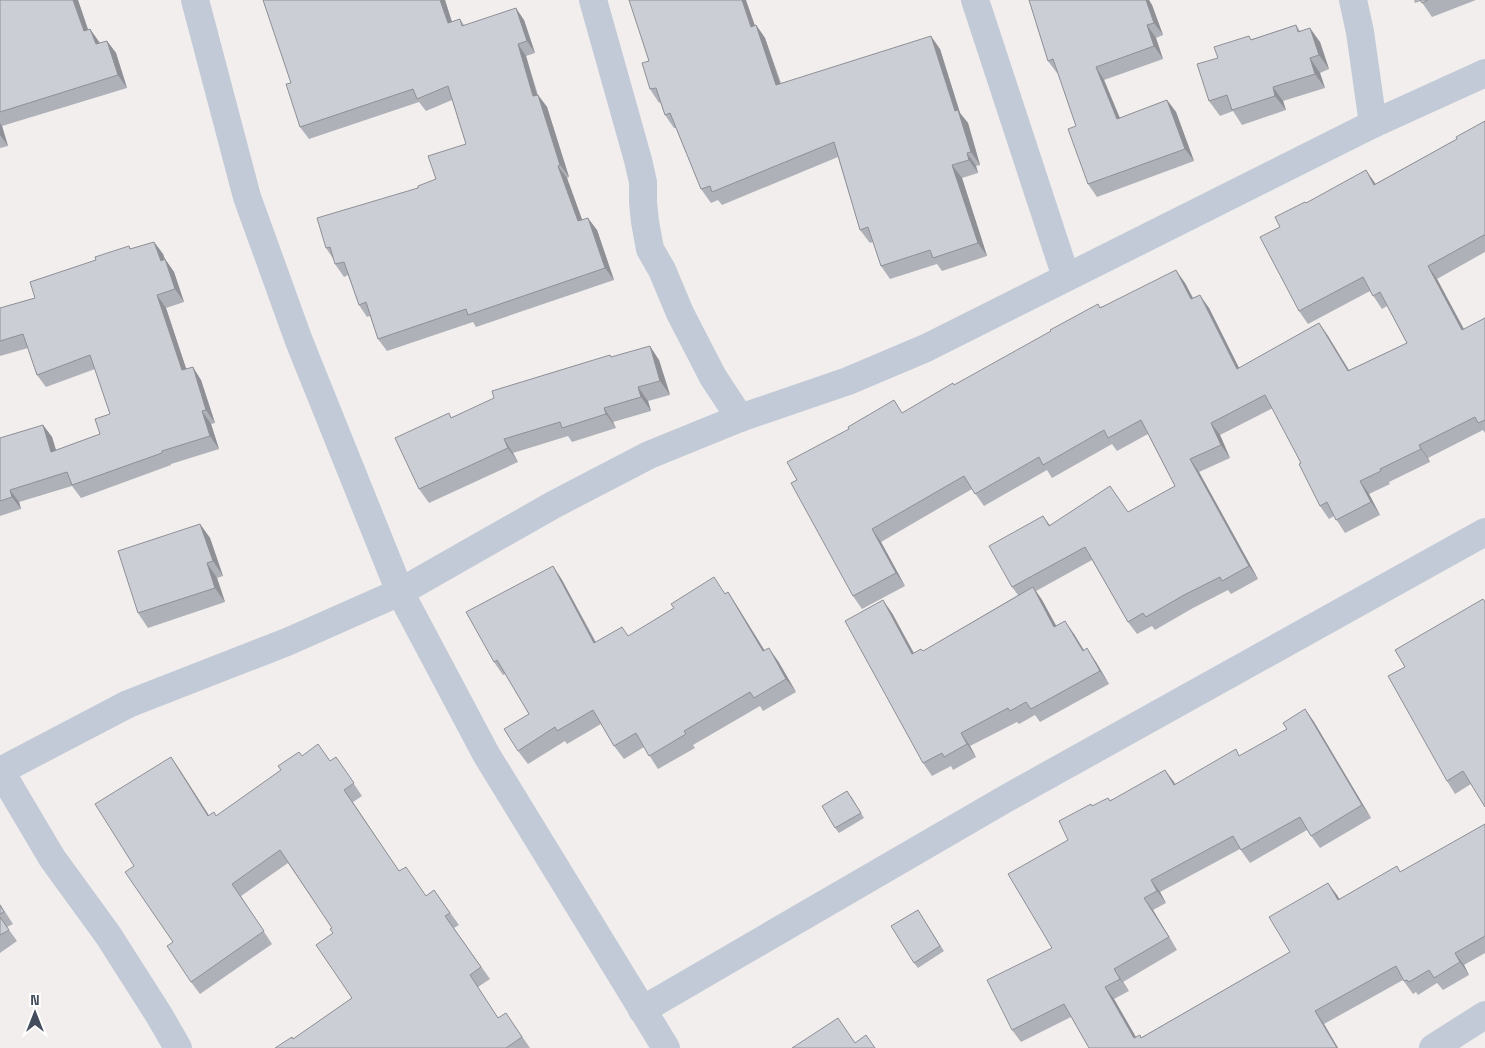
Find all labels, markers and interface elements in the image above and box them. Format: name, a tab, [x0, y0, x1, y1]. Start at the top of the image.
north arrow	[10, 988, 60, 1038]
text: N	[30, 991, 40, 1009]

